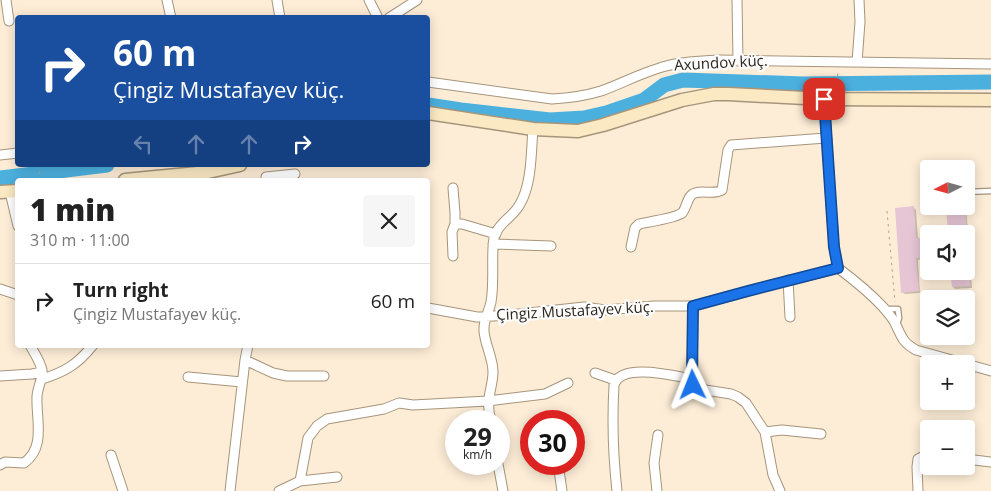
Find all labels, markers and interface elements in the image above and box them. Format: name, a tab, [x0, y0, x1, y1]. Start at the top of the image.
text: 60 m	[113, 29, 196, 76]
icon: right	[30, 35, 95, 100]
street label: Axundov küç.	[674, 50, 768, 74]
text: Çingiz Mustafayev küç.	[113, 74, 344, 104]
pin	[803, 78, 845, 120]
icon: arrive	[810, 85, 838, 113]
icon: left	[129, 130, 157, 158]
icon: ahead	[182, 130, 210, 158]
icon: ahead	[235, 130, 263, 158]
icon: right	[288, 130, 316, 158]
north arrow	[920, 160, 975, 215]
map controls	[920, 160, 975, 475]
text: 1 min	[30, 189, 115, 230]
button: close	[363, 195, 415, 247]
button: sound	[920, 225, 975, 280]
text: 310 m · 11:00	[30, 229, 130, 251]
text: Turn right	[73, 277, 168, 303]
icon: right	[30, 287, 58, 315]
text: 60 m	[371, 288, 415, 314]
button: layers	[920, 290, 975, 345]
street label: Çingiz Mustafayev küç.	[496, 296, 654, 324]
text: Çingiz Mustafayev küç.	[73, 303, 241, 325]
button: +	[920, 355, 975, 410]
position arrow	[666, 358, 718, 410]
speed limit sign: 30	[520, 410, 585, 475]
text: 29	[463, 419, 492, 453]
button: −	[920, 420, 975, 475]
text: km/h	[463, 446, 492, 463]

